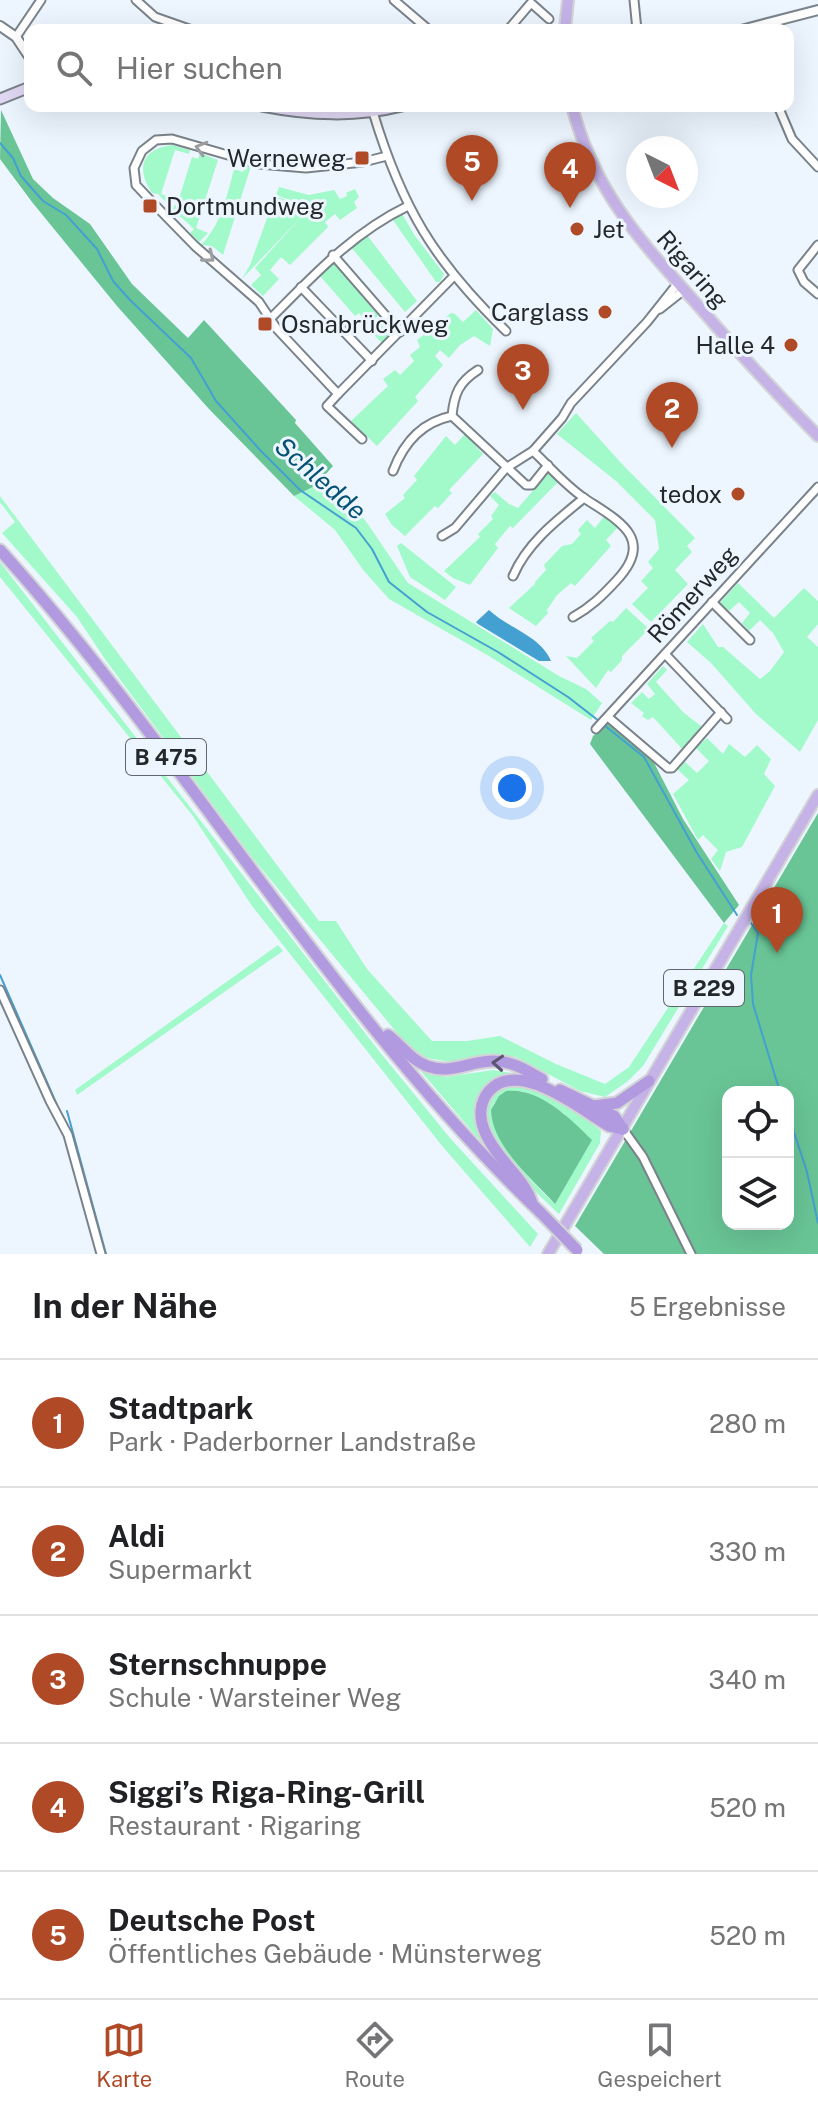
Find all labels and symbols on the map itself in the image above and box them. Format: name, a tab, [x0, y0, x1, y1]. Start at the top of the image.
pin: 5	[446, 135, 498, 201]
north arrow	[626, 136, 698, 208]
one-way arrow	[194, 141, 208, 157]
pin: 4	[544, 142, 596, 208]
place label: Werneweg	[227, 144, 346, 172]
marker: Werneweg	[353, 149, 371, 167]
place label: Dortmundweg	[166, 192, 325, 220]
marker: Dortmundweg	[141, 197, 159, 215]
place label: Jet	[593, 215, 625, 243]
marker: Jet	[568, 220, 586, 238]
street label: Rigaring	[652, 224, 734, 314]
one-way arrow	[200, 248, 215, 262]
place label: Carglass	[491, 298, 589, 326]
marker: Carglass	[596, 303, 614, 321]
place label: Osnabrückweg	[281, 310, 449, 338]
marker: Osnabrückweg	[256, 315, 274, 333]
place label: Halle 4	[695, 331, 775, 359]
marker: Halle 4	[782, 336, 800, 354]
pin: 3	[497, 344, 549, 410]
pin: 2	[646, 382, 698, 448]
water label: Schledde	[269, 430, 373, 526]
place label: tedox	[659, 480, 722, 508]
marker: tedox	[729, 485, 747, 503]
street label: Römerweg	[641, 540, 743, 648]
road number: B 475	[126, 739, 206, 775]
your location	[492, 768, 532, 808]
pin: 1	[751, 887, 803, 953]
road number: B 229	[664, 970, 744, 1006]
one-way arrow	[491, 1055, 504, 1072]

